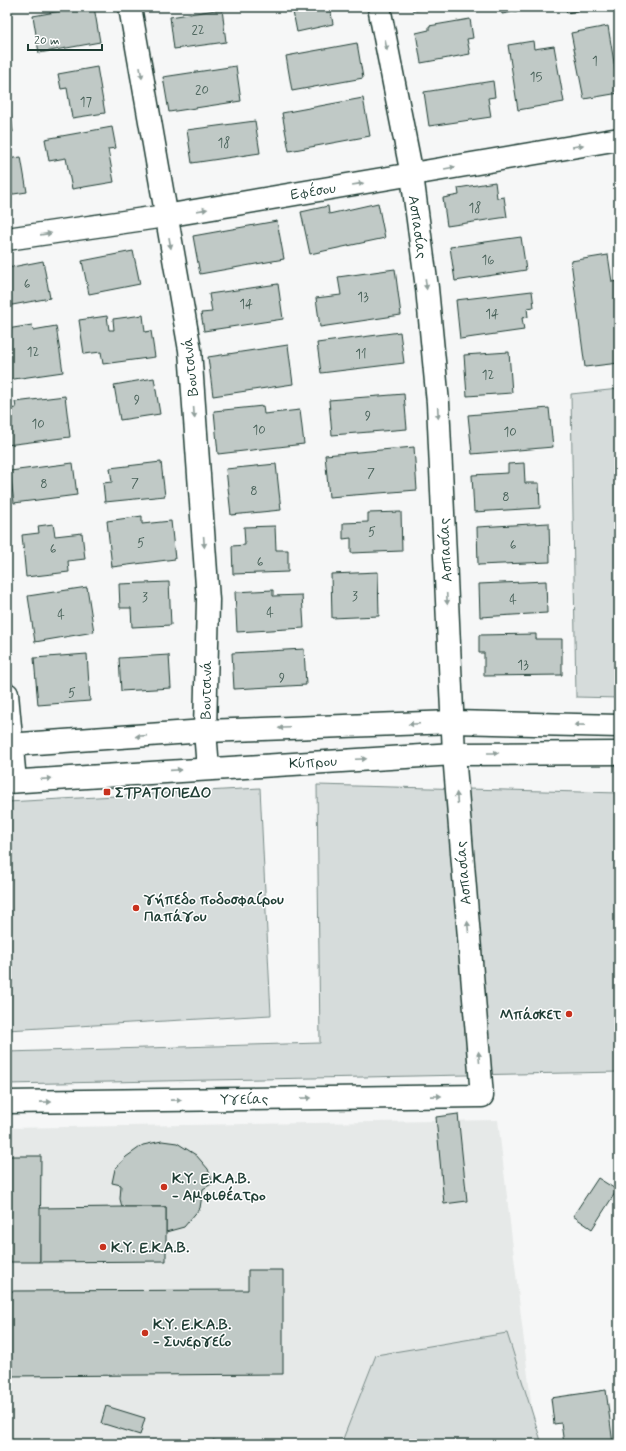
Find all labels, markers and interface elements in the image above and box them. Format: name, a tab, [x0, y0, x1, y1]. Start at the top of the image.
house number: 22	[191, 22, 205, 39]
scale bar	[28, 26, 102, 52]
text: 20 m	[34, 33, 60, 49]
one-way arrow	[383, 39, 389, 51]
house number: 1	[592, 53, 598, 70]
one-way arrow	[138, 67, 144, 79]
house number: 15	[530, 69, 542, 86]
house number: 20	[195, 82, 209, 99]
house number: 17	[80, 94, 93, 111]
house number: 18	[218, 135, 230, 152]
one-way arrow	[572, 143, 584, 149]
one-way arrow	[444, 165, 456, 171]
street label: Εφέσου	[289, 178, 338, 205]
one-way arrow	[352, 181, 364, 187]
street label: Ασπασίας	[403, 194, 431, 261]
house number: 18	[469, 200, 481, 217]
one-way arrow	[196, 207, 208, 213]
one-way arrow	[40, 231, 52, 237]
one-way arrow	[167, 236, 173, 249]
house number: 16	[481, 252, 495, 269]
house number: 6	[24, 276, 31, 293]
one-way arrow	[423, 278, 429, 290]
house number: 13	[357, 289, 369, 306]
house number: 14	[239, 296, 253, 313]
house number: 14	[485, 306, 499, 323]
street label: Βουτσινά	[178, 336, 204, 397]
house number: 12	[27, 344, 39, 361]
house number: 11	[355, 346, 367, 363]
house number: 12	[482, 367, 494, 384]
house number: 9	[134, 392, 140, 409]
one-way arrow	[191, 407, 198, 419]
one-way arrow	[435, 407, 441, 420]
house number: 9	[365, 408, 371, 425]
house number: 10	[31, 416, 45, 433]
house number: 10	[252, 422, 266, 439]
house number: 10	[503, 424, 517, 441]
house number: 7	[367, 465, 375, 482]
house number: 7	[131, 475, 139, 492]
house number: 8	[40, 476, 48, 493]
house number: 8	[250, 483, 258, 500]
house number: 8	[502, 489, 510, 506]
street label: Ασπασίας	[434, 517, 458, 582]
house number: 5	[368, 524, 376, 541]
house number: 5	[137, 535, 145, 552]
one-way arrow	[200, 536, 207, 548]
house number: 6	[510, 537, 517, 554]
house number: 6	[50, 541, 57, 558]
house number: 6	[257, 554, 264, 571]
house number: 3	[352, 588, 358, 605]
house number: 3	[142, 589, 148, 606]
house number: 4	[509, 592, 517, 609]
one-way arrow	[444, 593, 451, 605]
house number: 4	[266, 605, 274, 622]
house number: 4	[57, 607, 65, 624]
house number: 13	[517, 657, 529, 674]
street label: Βουτσινά	[196, 660, 218, 720]
house number: 9	[279, 670, 285, 687]
house number: 5	[68, 685, 76, 702]
one-way arrow	[408, 720, 420, 727]
one-way arrow	[573, 722, 586, 728]
one-way arrow	[277, 725, 290, 731]
one-way arrow	[135, 732, 147, 739]
one-way arrow	[487, 750, 500, 756]
street label: Κύπρου	[289, 752, 338, 774]
one-way arrow	[355, 756, 368, 762]
one-way arrow	[170, 767, 182, 774]
one-way arrow	[40, 776, 52, 783]
place label: ΣΤΡΑΤΟΠΕΔΟ	[115, 783, 212, 803]
marker: ΣΤΡΑΤΟΠΕΔΟ	[102, 787, 112, 797]
one-way arrow	[454, 792, 461, 804]
street label: Ασπασίας	[451, 840, 477, 906]
place label: γήπεδο ποδοσφαίρου Παπάγου	[143, 890, 284, 927]
marker: γήπεδο ποδοσφαίρου Παπάγου	[131, 903, 141, 913]
one-way arrow	[465, 921, 471, 933]
place label: Μπάσκετ	[500, 1005, 561, 1025]
marker: Μπάσκετ	[564, 1009, 574, 1019]
one-way arrow	[475, 1051, 482, 1063]
street label: Υγείας	[220, 1090, 269, 1110]
one-way arrow	[430, 1093, 442, 1100]
one-way arrow	[300, 1095, 313, 1101]
one-way arrow	[170, 1097, 183, 1103]
one-way arrow	[40, 1099, 53, 1105]
place label: Κ.Υ. Ε.Κ.Α.Β. - Αμφιθέατρο	[172, 1169, 266, 1206]
marker: Κ.Υ. Ε.Κ.Α.Β. - Αμφιθέατρο	[159, 1182, 169, 1192]
place label: Κ.Υ. Ε.Κ.Α.Β.	[111, 1238, 189, 1258]
marker: Κ.Υ. Ε.Κ.Α.Β.	[98, 1242, 108, 1252]
place label: Κ.Υ. Ε.Κ.Α.Β. - Συνεργείο	[153, 1315, 231, 1352]
marker: Κ.Υ. Ε.Κ.Α.Β. - Συνεργείο	[140, 1328, 150, 1338]

